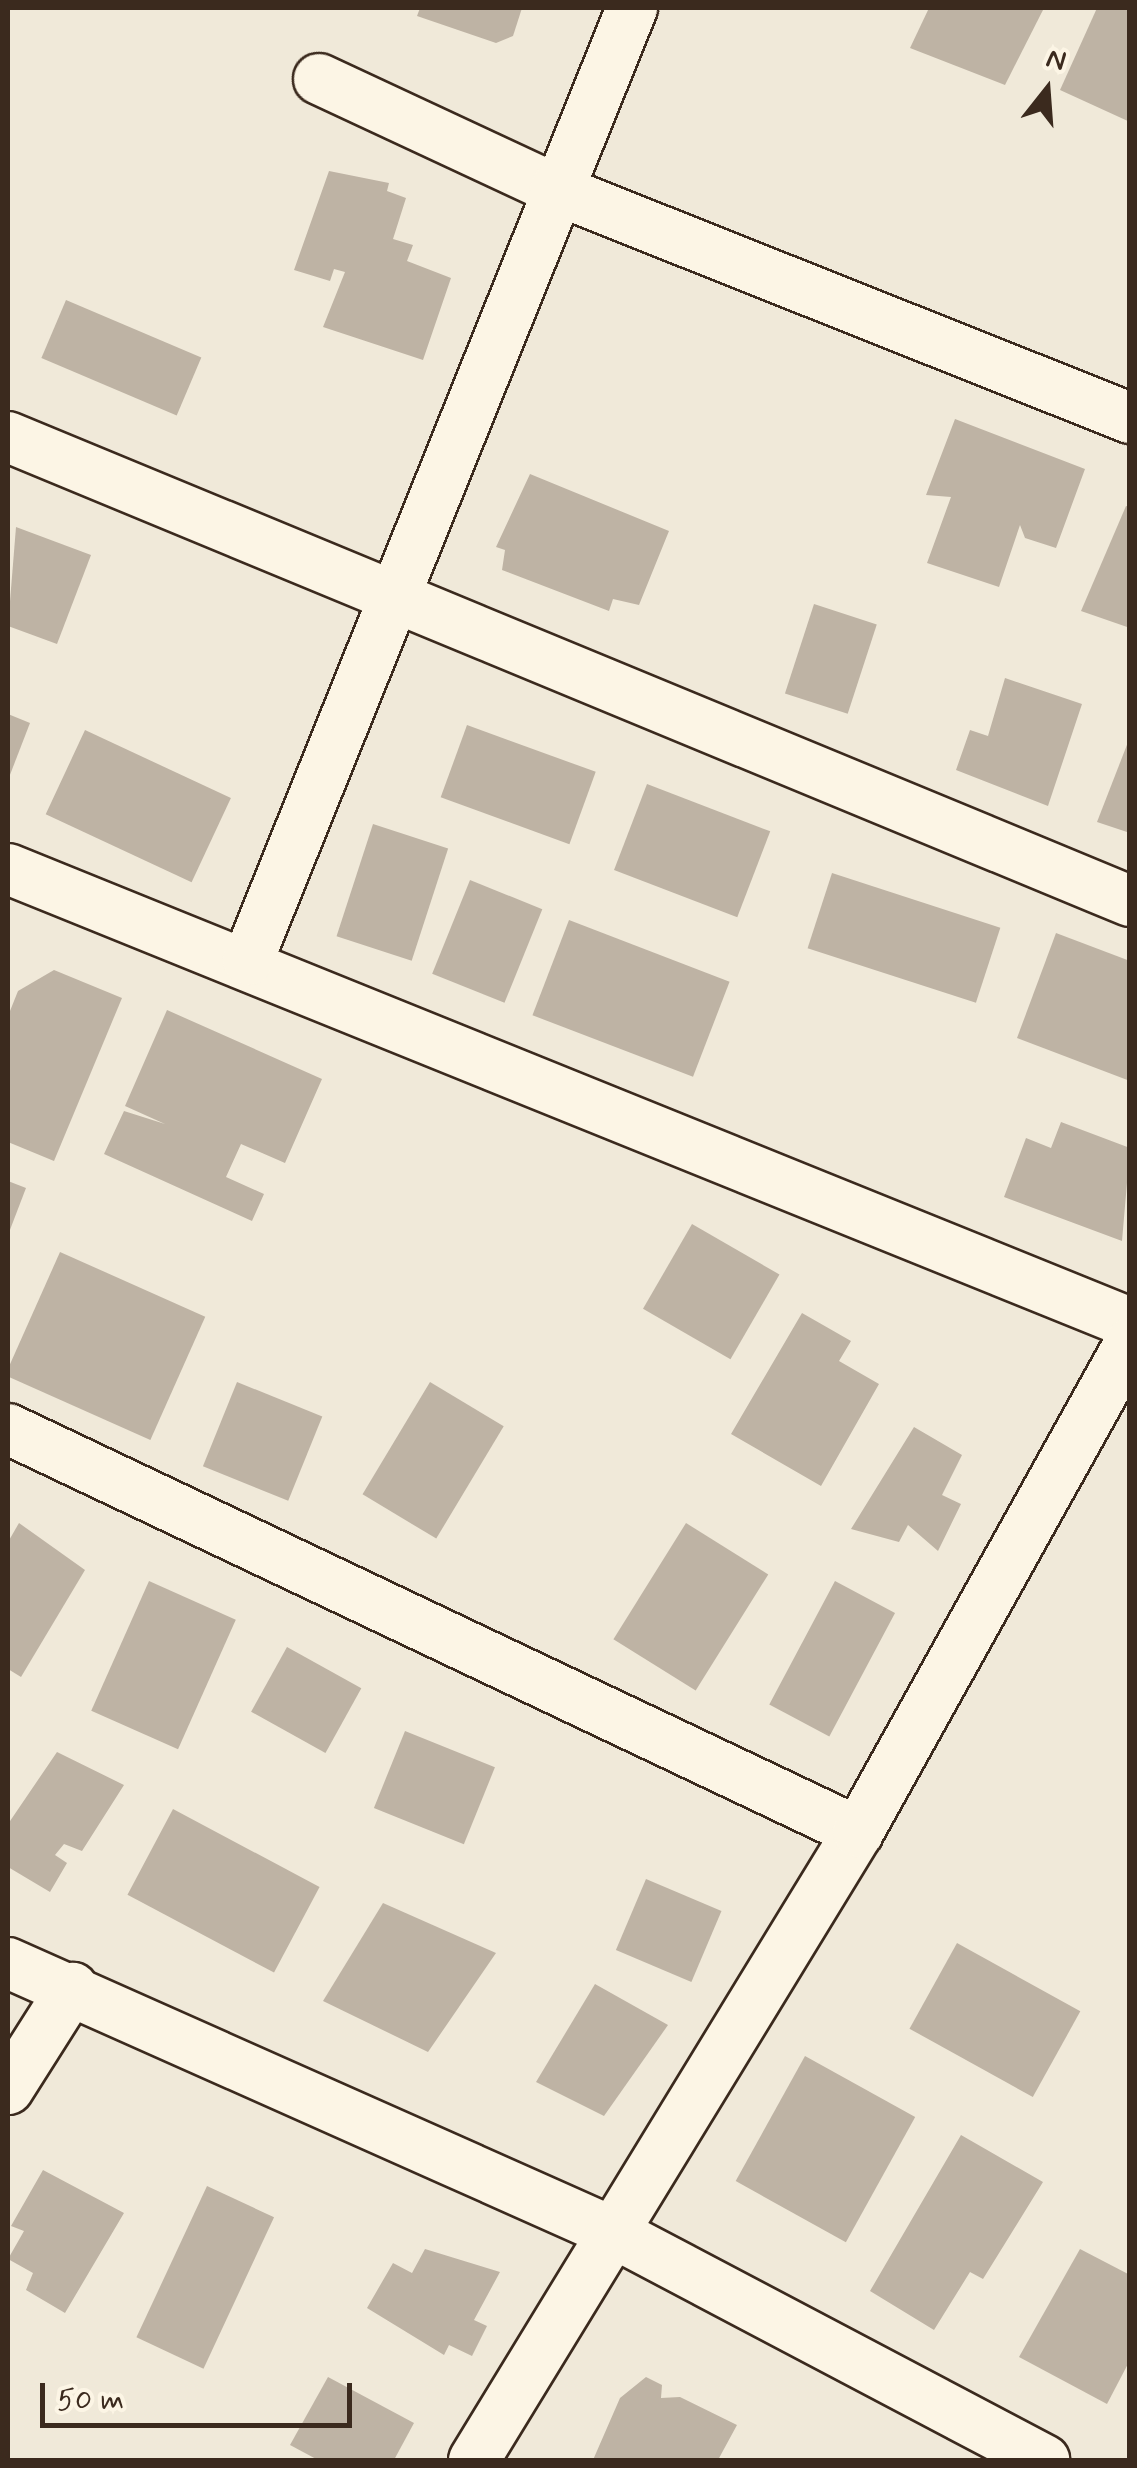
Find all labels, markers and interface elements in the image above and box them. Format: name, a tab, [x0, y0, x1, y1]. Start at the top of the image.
north arrow	[997, 40, 1097, 140]
text: N	[1042, 40, 1070, 81]
scale bar	[45, 2363, 358, 2425]
text: 50 m	[57, 2381, 124, 2420]

